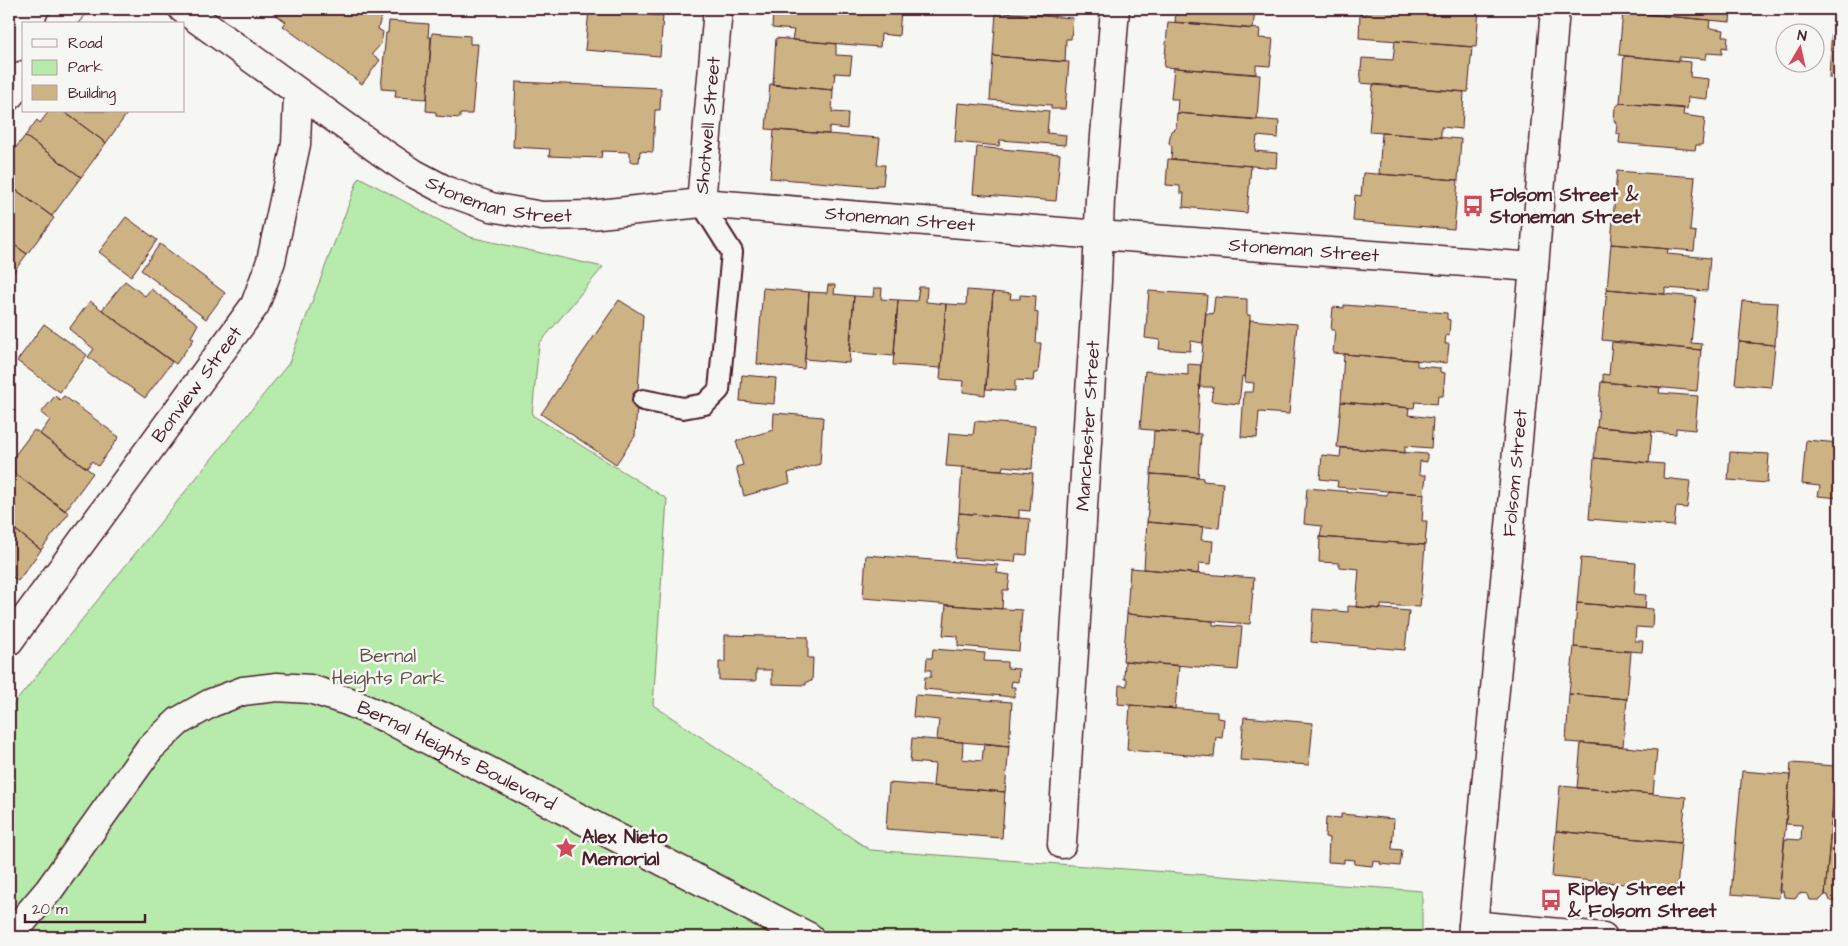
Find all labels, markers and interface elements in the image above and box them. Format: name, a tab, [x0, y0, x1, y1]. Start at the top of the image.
legend	[22, 22, 185, 112]
north arrow	[1776, 22, 1826, 72]
text: N	[1796, 26, 1808, 47]
text: Road	[68, 33, 103, 54]
street label: Shotwell Street	[688, 55, 727, 195]
text: Park	[68, 57, 103, 78]
text: Building	[68, 83, 116, 105]
street label: Stoneman Street	[421, 169, 572, 230]
place label: Folsom Street & Stoneman Street	[1489, 182, 1641, 231]
bus stop icon: Folsom Street & Stoneman Street	[1460, 193, 1486, 219]
street label: Stoneman Street	[824, 200, 977, 239]
street label: Stoneman Street	[1228, 231, 1380, 269]
street label: Bonview Street	[145, 320, 249, 448]
street label: Manchester Street	[1069, 339, 1107, 512]
street label: Folsom Street	[1496, 408, 1534, 538]
park label: Bernal Heights Park	[332, 643, 445, 693]
street label: Bernal Heights Boulevard	[353, 694, 561, 817]
place label: Alex Nieto Memorial	[582, 824, 668, 873]
place icon: Alex Nieto Memorial	[553, 835, 579, 861]
place label: Ripley Street & Folsom Street	[1567, 876, 1717, 925]
bus stop icon: Ripley Street & Folsom Street	[1538, 887, 1564, 913]
scale bar	[25, 891, 145, 923]
text: 20 m	[32, 899, 68, 920]

